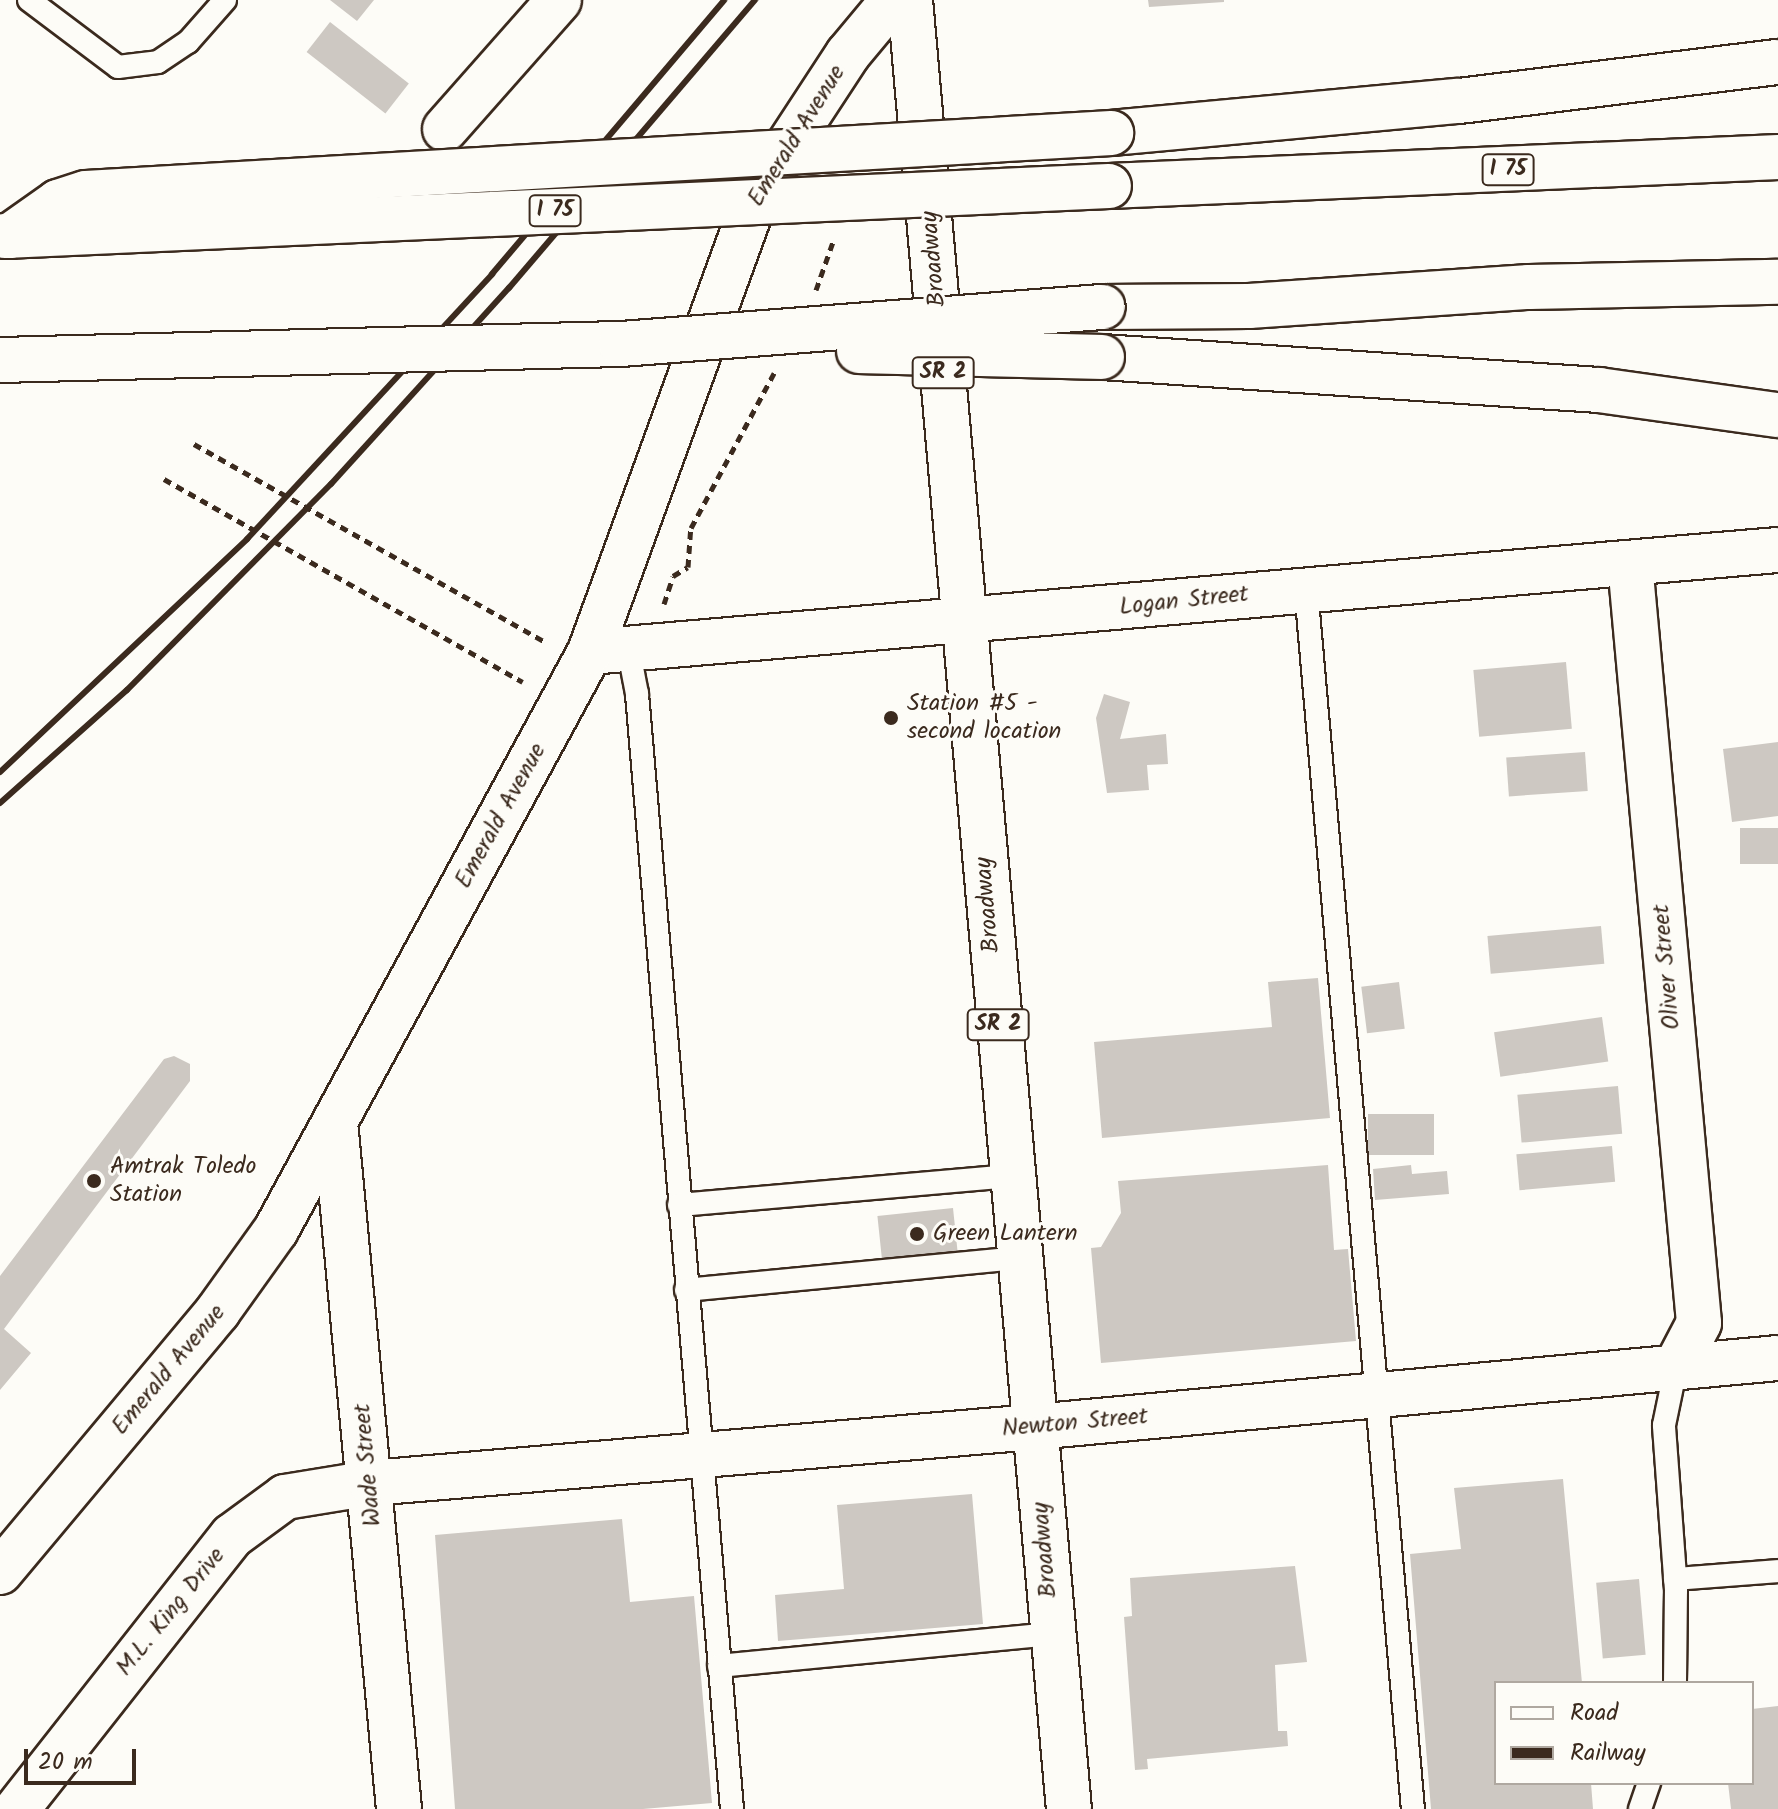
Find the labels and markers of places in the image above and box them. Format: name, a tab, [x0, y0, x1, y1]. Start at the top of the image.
place label: Station #5 - second location	[907, 690, 1061, 746]
marker: Station #5 - second location	[882, 709, 900, 727]
place label: Amtrak Toledo Station	[110, 1153, 256, 1209]
marker: Amtrak Toledo Station	[85, 1172, 103, 1190]
place label: Green Lantern	[933, 1220, 1078, 1248]
marker: Green Lantern	[908, 1225, 926, 1243]

